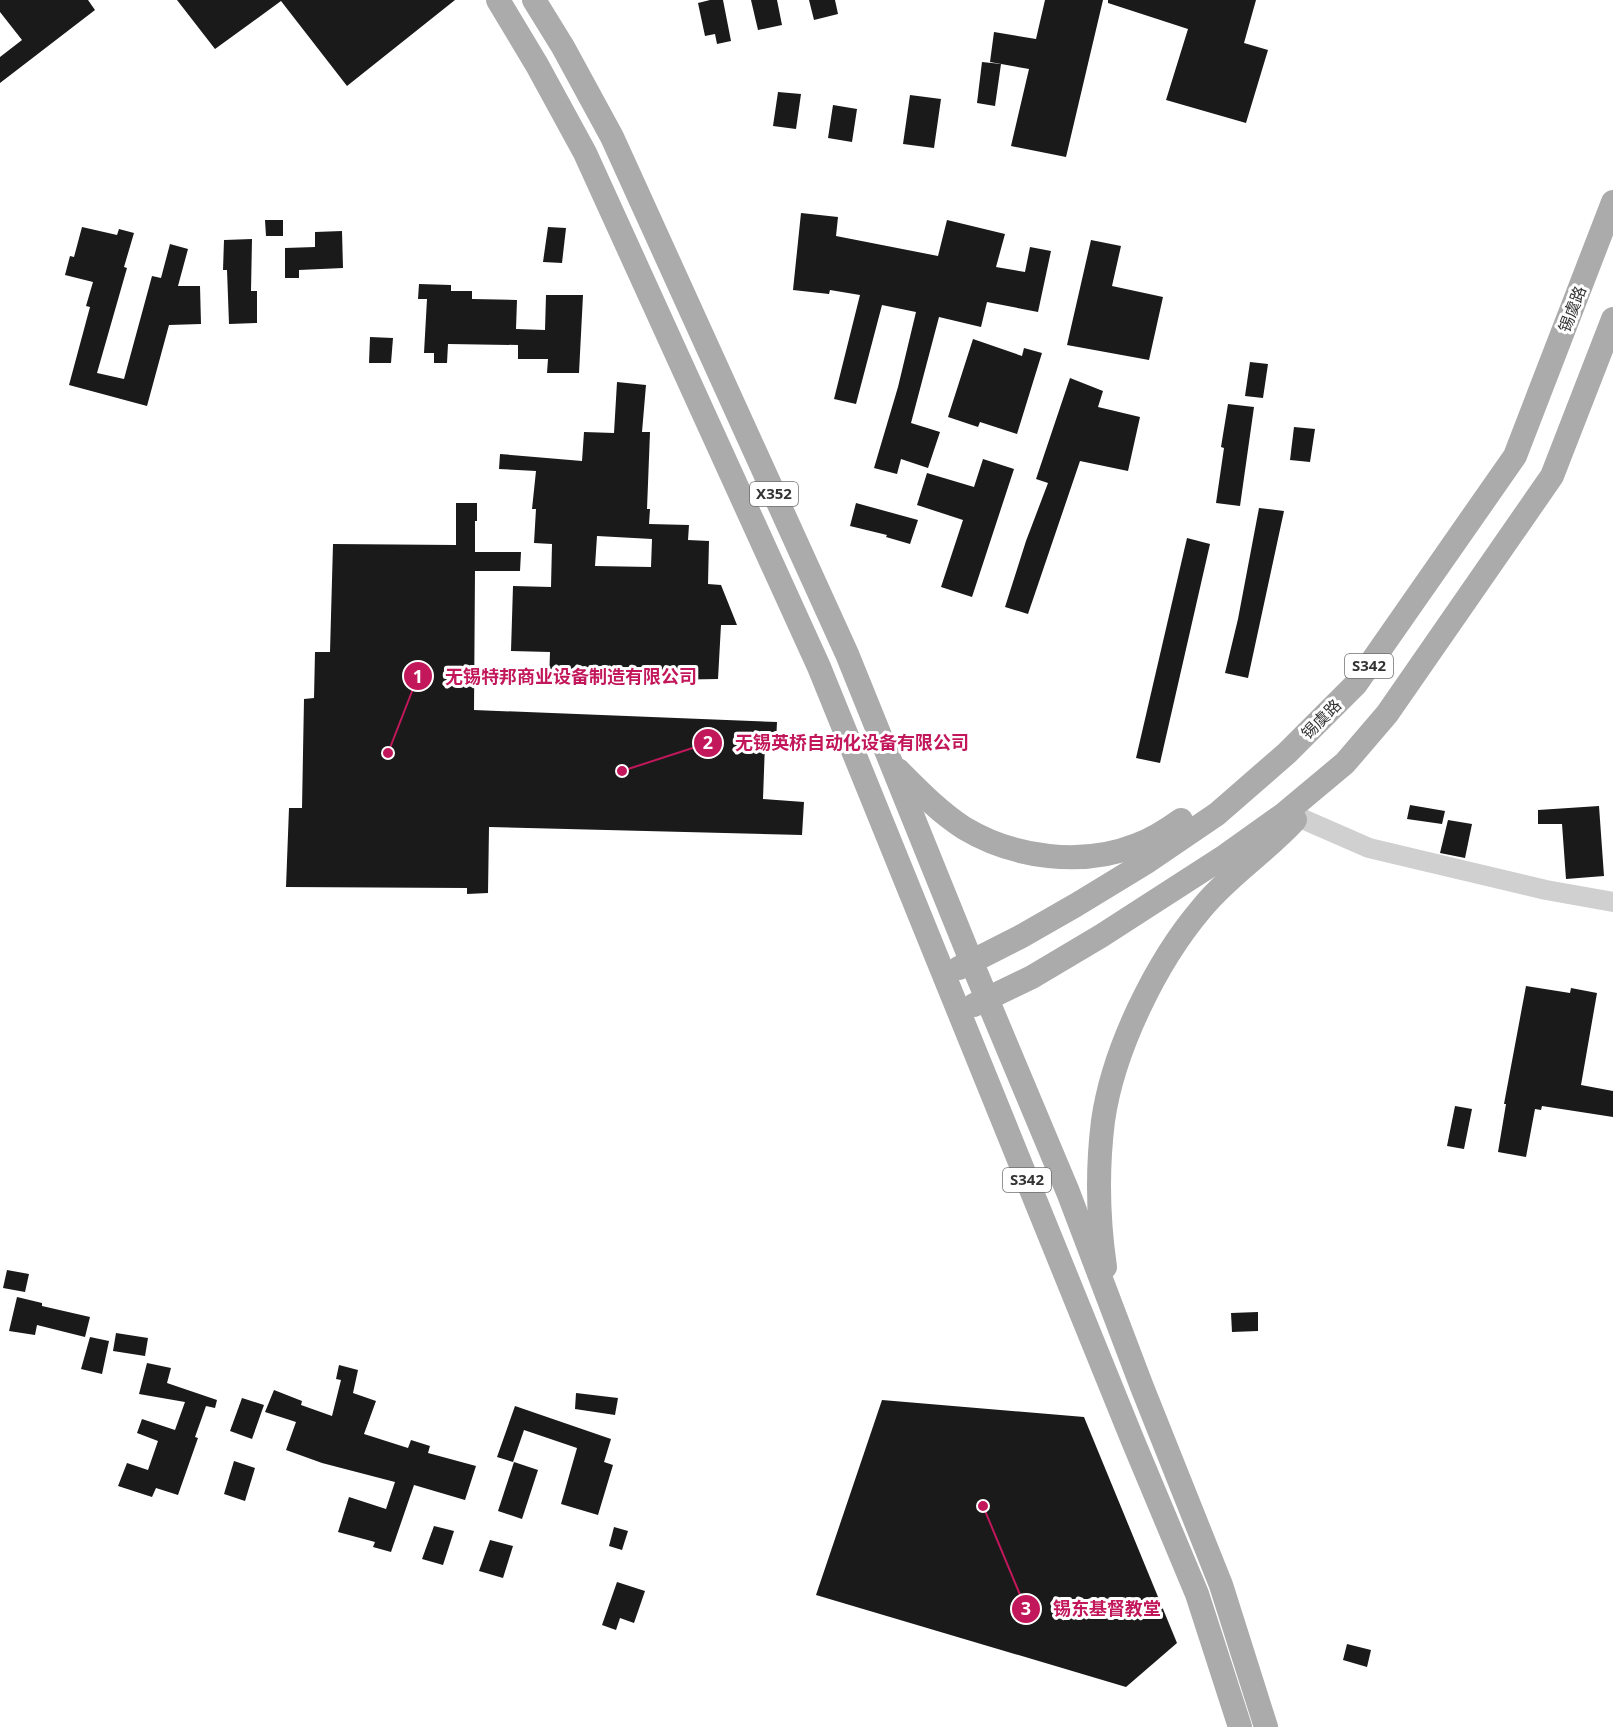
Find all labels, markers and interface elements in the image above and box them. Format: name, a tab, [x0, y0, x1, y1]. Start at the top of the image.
street label: 锡虞路	[1553, 283, 1591, 335]
road number: X352	[750, 482, 798, 506]
road number: S342	[1345, 654, 1393, 678]
callout: 无锡特邦商业设备制造有限公司	[403, 658, 709, 694]
text: 1	[413, 664, 423, 688]
text: 无锡特邦商业设备制造有限公司	[445, 664, 697, 688]
street label: 锡虞路	[1296, 694, 1346, 744]
callout: 无锡英桥自动化设备有限公司	[693, 725, 981, 761]
text: 2	[703, 730, 713, 754]
text: 无锡英桥自动化设备有限公司	[735, 730, 969, 754]
road number: S342	[1003, 1168, 1051, 1192]
callout: 锡东基督教堂	[1011, 1591, 1173, 1627]
text: 3	[1021, 1596, 1031, 1620]
text: 锡东基督教堂	[1053, 1596, 1161, 1620]

